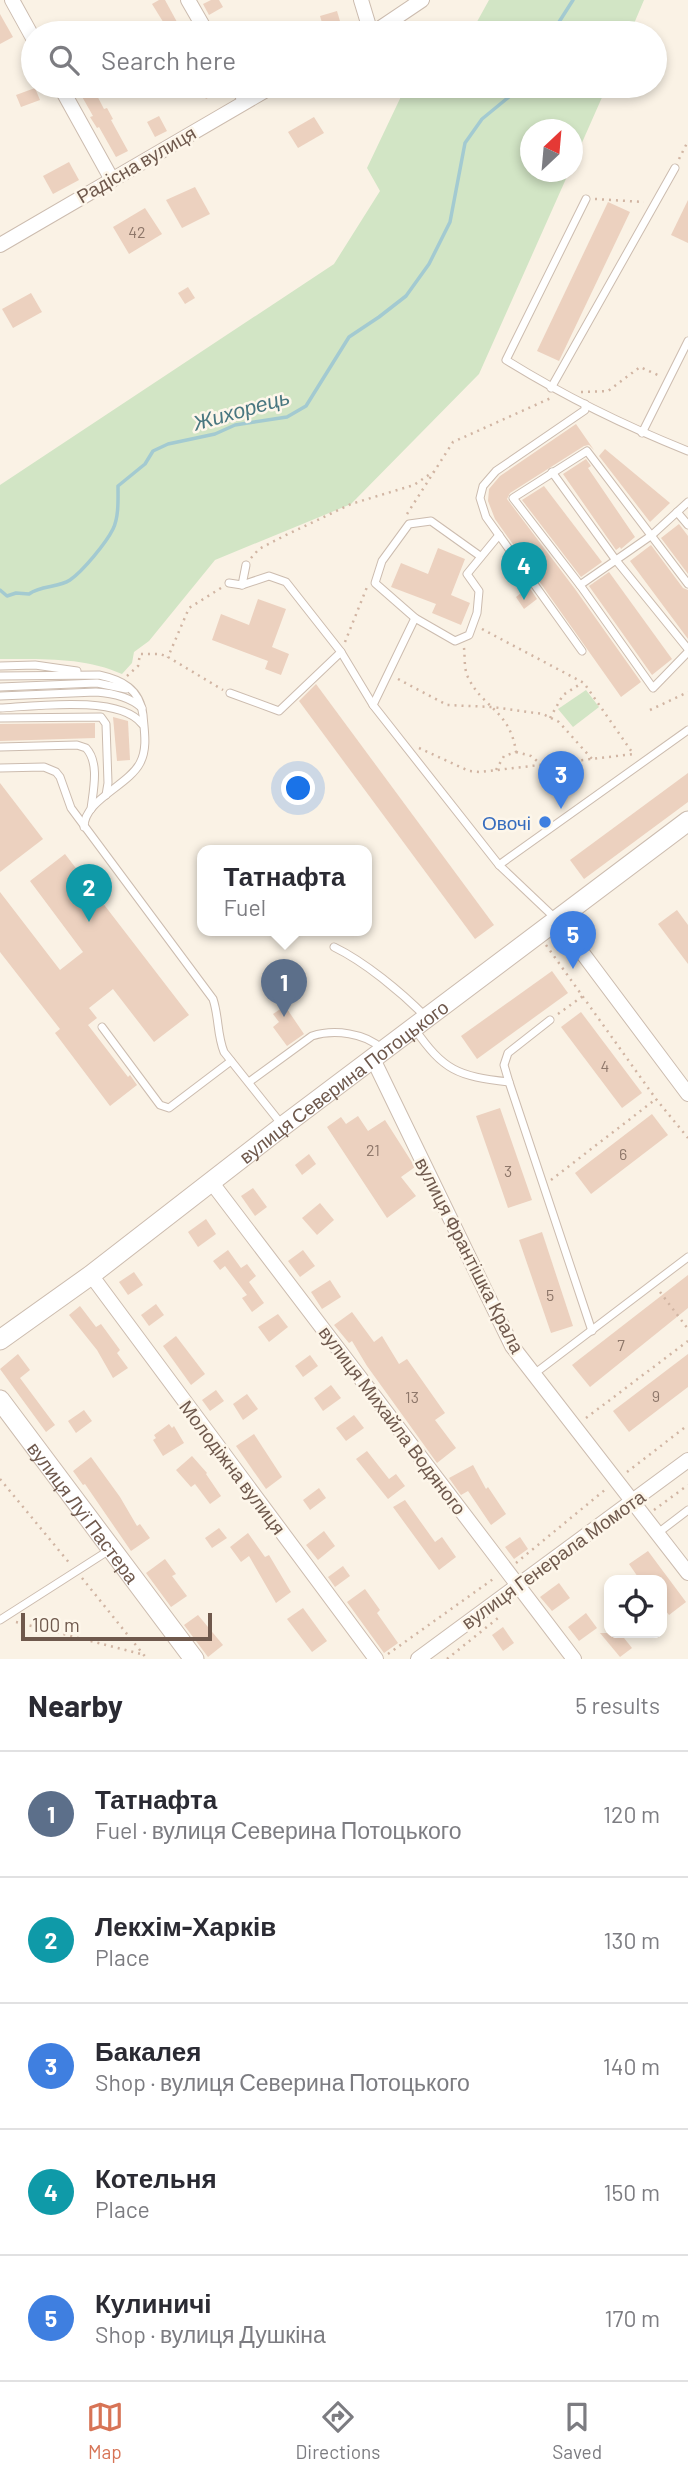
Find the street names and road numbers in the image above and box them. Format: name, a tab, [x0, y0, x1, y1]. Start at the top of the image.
street label: Радісна вулиця	[72, 121, 200, 207]
street label: вулиця Северина Потоцького	[234, 995, 452, 1168]
street label: вулиця Франтішка Крала	[411, 1153, 530, 1357]
street label: вулиця Михайла Водяного	[315, 1321, 471, 1519]
street label: Молодіжна вулиця	[175, 1395, 291, 1539]
street label: вулиця Луї Пастера	[24, 1437, 145, 1588]
street label: вулиця Генерала Момота	[457, 1484, 650, 1633]

